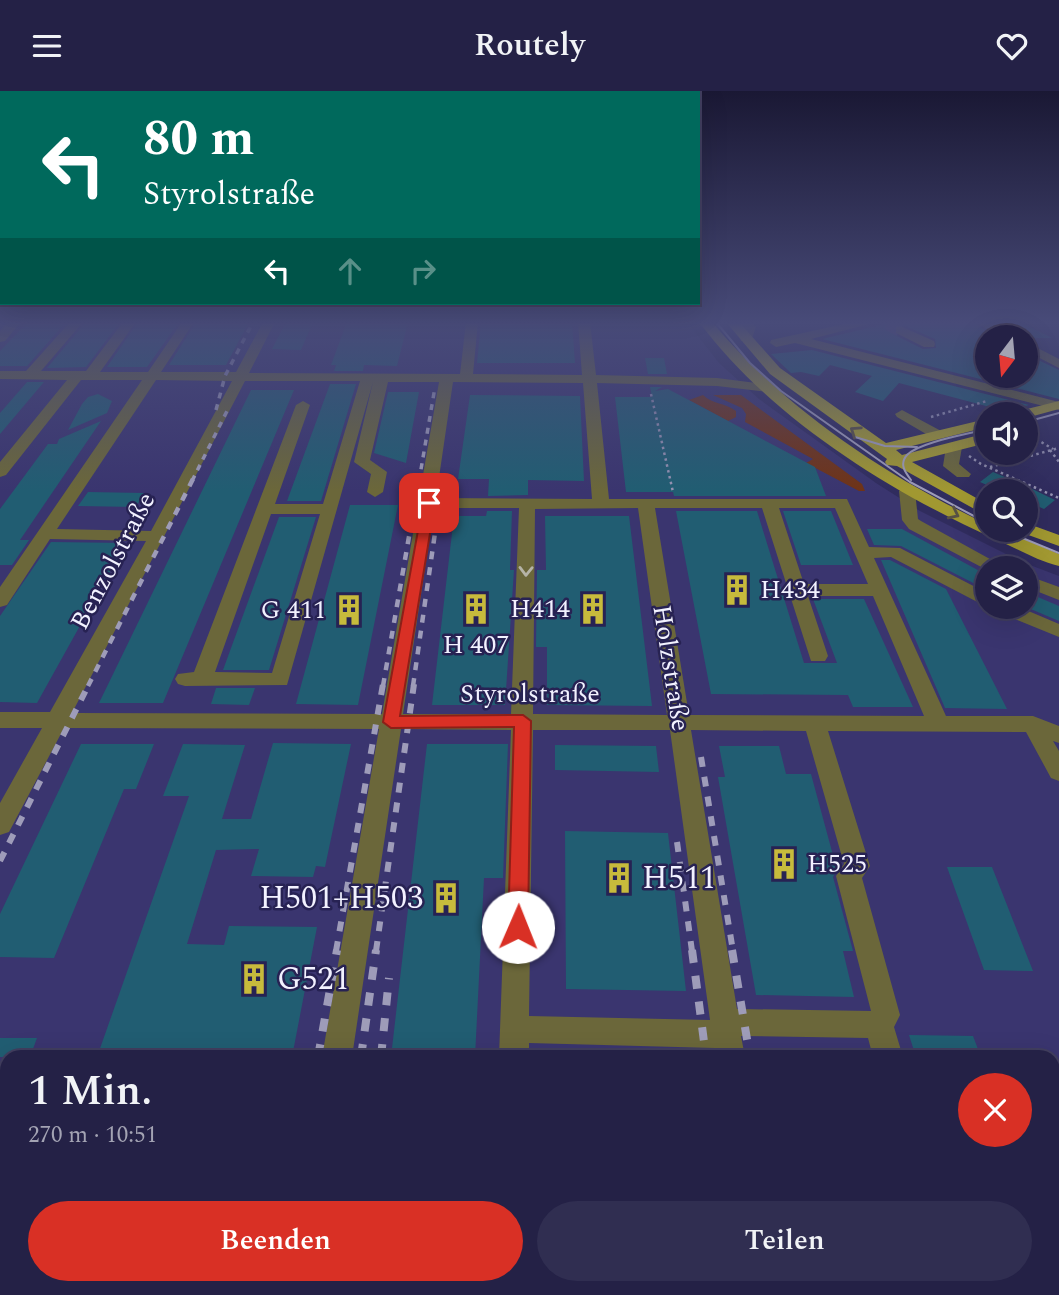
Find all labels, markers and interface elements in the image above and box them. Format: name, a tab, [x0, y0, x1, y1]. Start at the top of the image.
text: Routely	[474, 21, 585, 70]
icon: menu	[28, 27, 66, 65]
icon: heart	[993, 27, 1031, 65]
text: 80 m	[143, 102, 254, 177]
icon: left	[28, 119, 119, 210]
text: Styrolstraße	[143, 170, 315, 219]
icon: left	[258, 252, 296, 290]
icon: ahead	[331, 252, 369, 290]
icon: right	[404, 252, 442, 290]
north arrow	[975, 325, 1038, 389]
map controls	[975, 325, 1038, 619]
button: sound	[975, 402, 1038, 465]
one-way arrow	[850, 427, 863, 439]
pin	[399, 473, 459, 533]
button: search	[975, 479, 1038, 542]
icon: arrive	[410, 484, 448, 522]
street label: Benzolstraße	[60, 485, 166, 637]
one-way arrow	[947, 506, 959, 520]
button: layers	[975, 556, 1038, 619]
one-way arrow	[518, 566, 533, 577]
place label: H434	[760, 570, 820, 610]
building icon: H434	[720, 573, 754, 607]
place label: H414	[510, 589, 570, 629]
place label: G 411	[261, 590, 326, 630]
building icon: H 407	[459, 592, 493, 626]
building icon: H414	[576, 592, 610, 626]
building icon: G 411	[332, 593, 366, 627]
street label: Holzstraße	[641, 602, 701, 734]
place label: H 407	[443, 625, 509, 665]
street label: Styrolstraße	[460, 674, 600, 714]
place label: H525	[807, 844, 867, 884]
building icon: H525	[767, 847, 801, 881]
place label: H511	[642, 854, 716, 903]
building icon: H511	[602, 861, 636, 895]
place label: H501+H503	[259, 874, 423, 923]
building icon: H501+H503	[429, 881, 463, 915]
position arrow	[481, 890, 555, 964]
place label: G521	[277, 955, 350, 1004]
building icon: G521	[237, 962, 271, 996]
text: 1 Min.	[28, 1060, 152, 1123]
button: close	[958, 1073, 1032, 1147]
text: 270 m · 10:51	[28, 1118, 157, 1153]
button: Beenden	[28, 1201, 523, 1281]
button: Teilen	[537, 1201, 1032, 1281]

